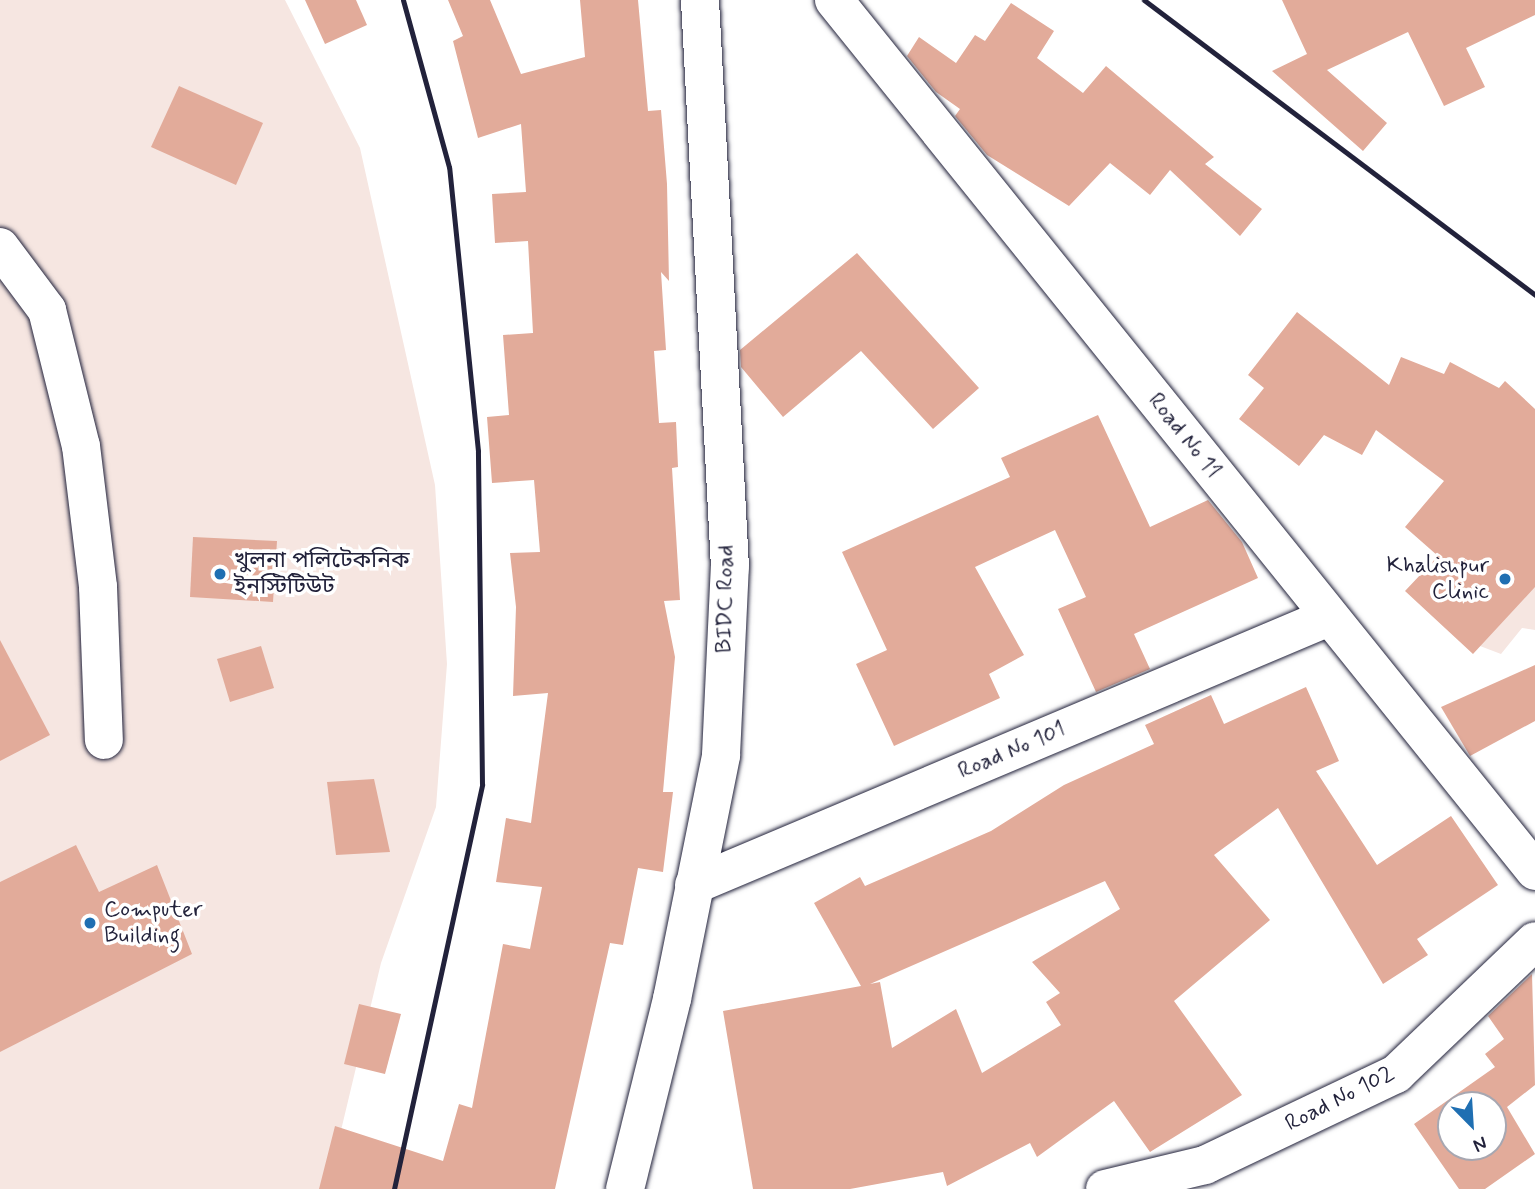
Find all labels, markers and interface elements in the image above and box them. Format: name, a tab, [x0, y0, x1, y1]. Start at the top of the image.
street label: Road No 11	[1141, 387, 1227, 485]
street label: BIDC Road	[711, 544, 741, 654]
place label: খুলনা পলিটেকনিক ইনস্টিটিউট	[234, 547, 410, 601]
place label: Khalishpur Clinic	[1386, 552, 1489, 606]
marker: খুলনা পলিটেকনিক ইনস্টিটিউট	[212, 566, 228, 582]
marker: Khalishpur Clinic	[1495, 569, 1515, 589]
street label: Road No 101	[954, 716, 1070, 786]
place label: Computer Building	[104, 896, 203, 950]
marker: Computer Building	[82, 915, 98, 931]
street label: Road No 102	[1280, 1059, 1400, 1139]
north arrow	[1437, 1091, 1507, 1161]
text: N	[1469, 1130, 1491, 1158]

